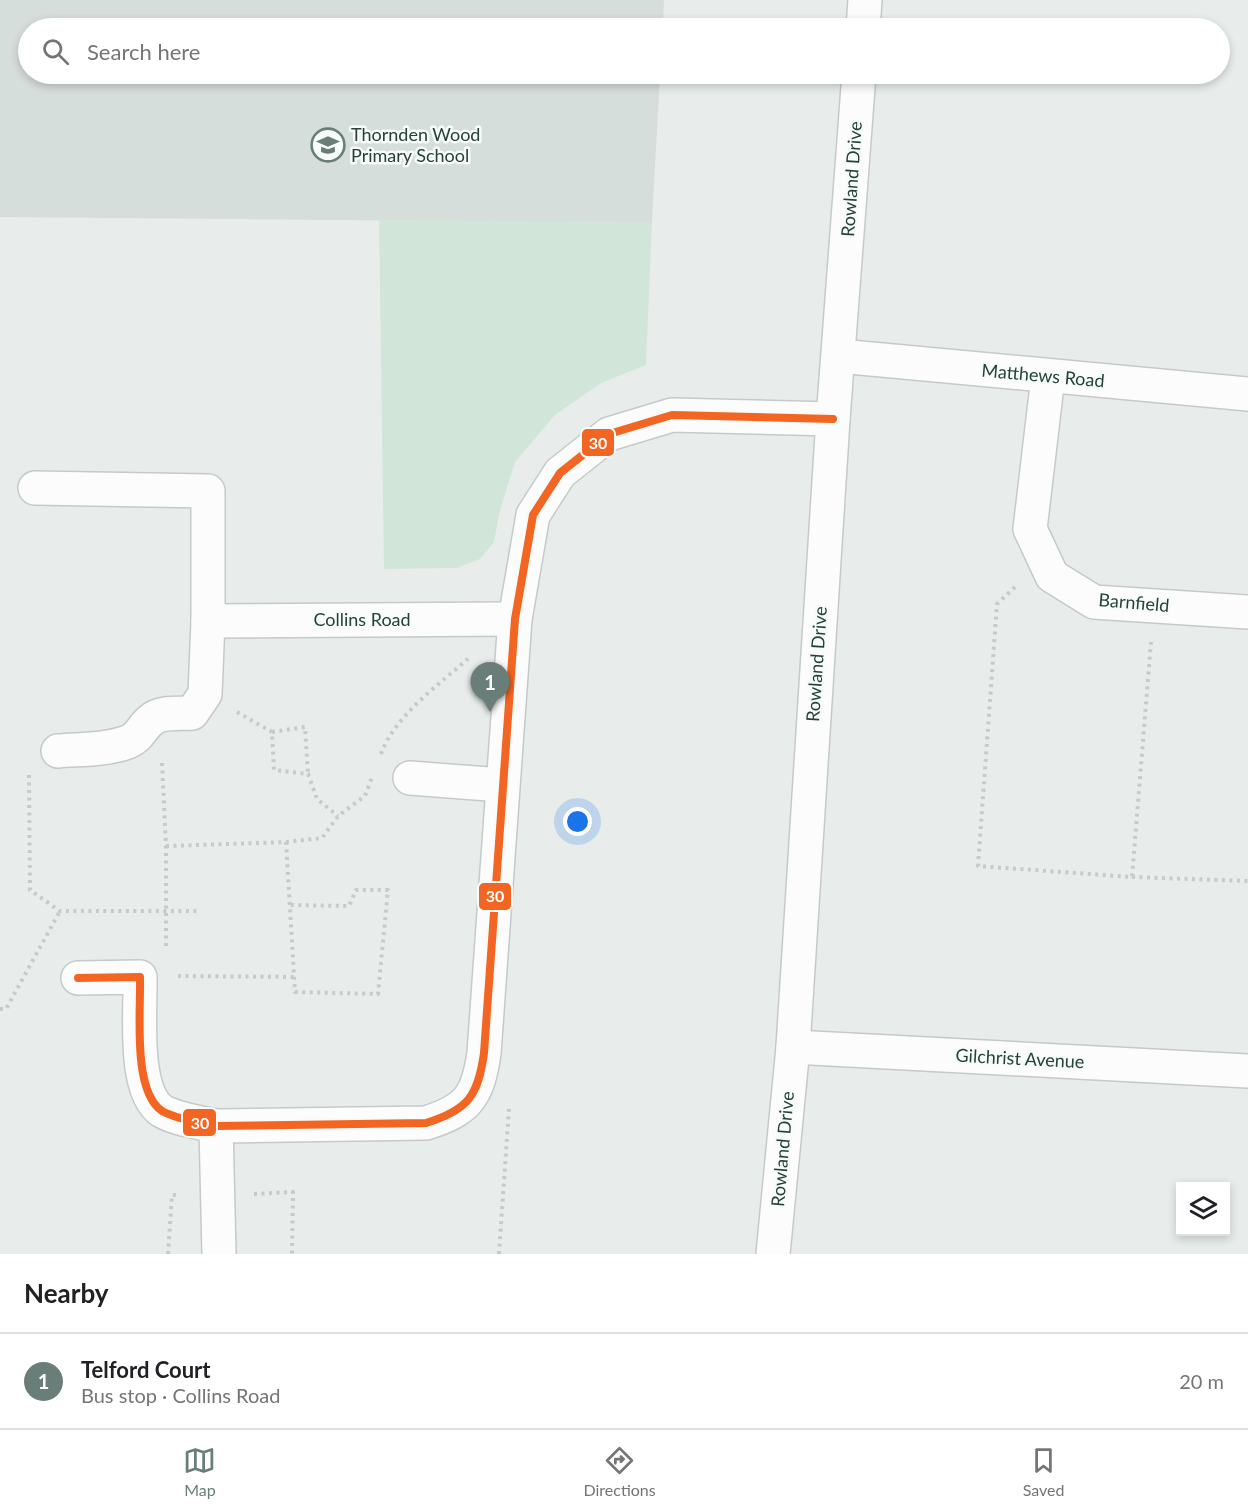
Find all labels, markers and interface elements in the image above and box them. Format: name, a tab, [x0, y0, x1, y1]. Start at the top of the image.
search box	[18, 18, 1230, 84]
icon: search	[39, 35, 72, 68]
text: Search here	[87, 38, 200, 65]
street label: Rowland Drive	[836, 120, 866, 237]
place label: Thornden Wood Primary School	[351, 123, 480, 166]
school or university icon: Thornden Wood Primary School	[310, 127, 346, 163]
street label: Matthews Road	[981, 359, 1106, 391]
line badge: 30	[581, 428, 615, 457]
text: 30	[589, 433, 607, 452]
street label: Barnfield	[1098, 588, 1170, 616]
street label: Rowland Drive	[801, 605, 831, 722]
street label: Collins Road	[313, 608, 411, 630]
pin: 1	[470, 662, 510, 712]
your location	[563, 807, 592, 836]
line badge: 30	[478, 882, 512, 911]
text: 30	[486, 886, 504, 905]
street label: Gilchrist Avenue	[955, 1044, 1085, 1072]
street label: Rowland Drive	[766, 1090, 798, 1208]
line badge: 30	[182, 1108, 217, 1137]
text: 30	[191, 1113, 209, 1132]
map controls	[1176, 1182, 1230, 1236]
button: layers	[1176, 1182, 1230, 1236]
text: Nearby	[24, 1277, 109, 1309]
text: Telford Court	[81, 1356, 211, 1383]
text: 1	[38, 1369, 49, 1393]
text: 20 m	[1179, 1369, 1224, 1393]
text: Bus stop · Collins Road	[81, 1383, 280, 1407]
tab: Map	[183, 1444, 216, 1499]
tab: Directions	[583, 1444, 656, 1499]
tab: Saved	[1023, 1444, 1064, 1499]

